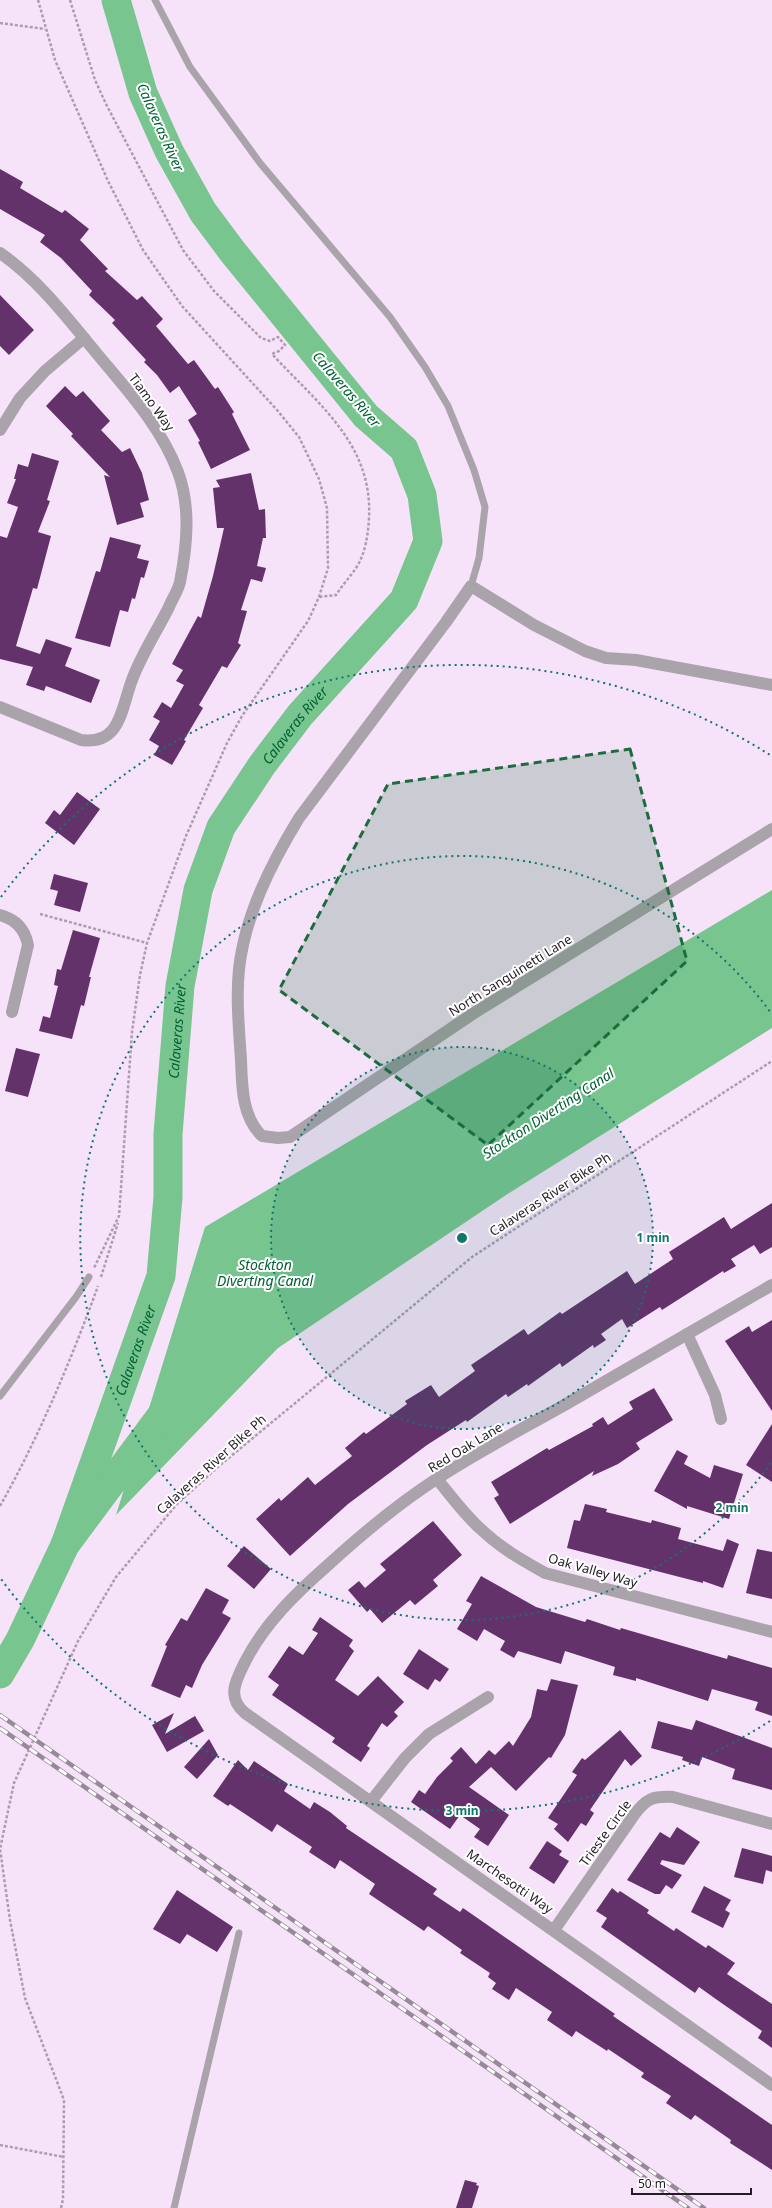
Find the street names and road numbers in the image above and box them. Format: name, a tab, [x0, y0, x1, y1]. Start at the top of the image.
street label: Tiamo Way	[125, 370, 179, 435]
street label: North Sanguinetti Lane	[445, 930, 575, 1020]
street label: Calaveras River Bike Ph	[486, 1148, 614, 1240]
street label: Calaveras River Bike Ph	[152, 1410, 270, 1518]
street label: Red Oak Lane	[424, 1418, 506, 1476]
street label: Oak Valley Way	[546, 1549, 640, 1591]
street label: Trieste Circle	[575, 1796, 635, 1870]
street label: Marchesotti Way	[463, 1844, 557, 1918]

